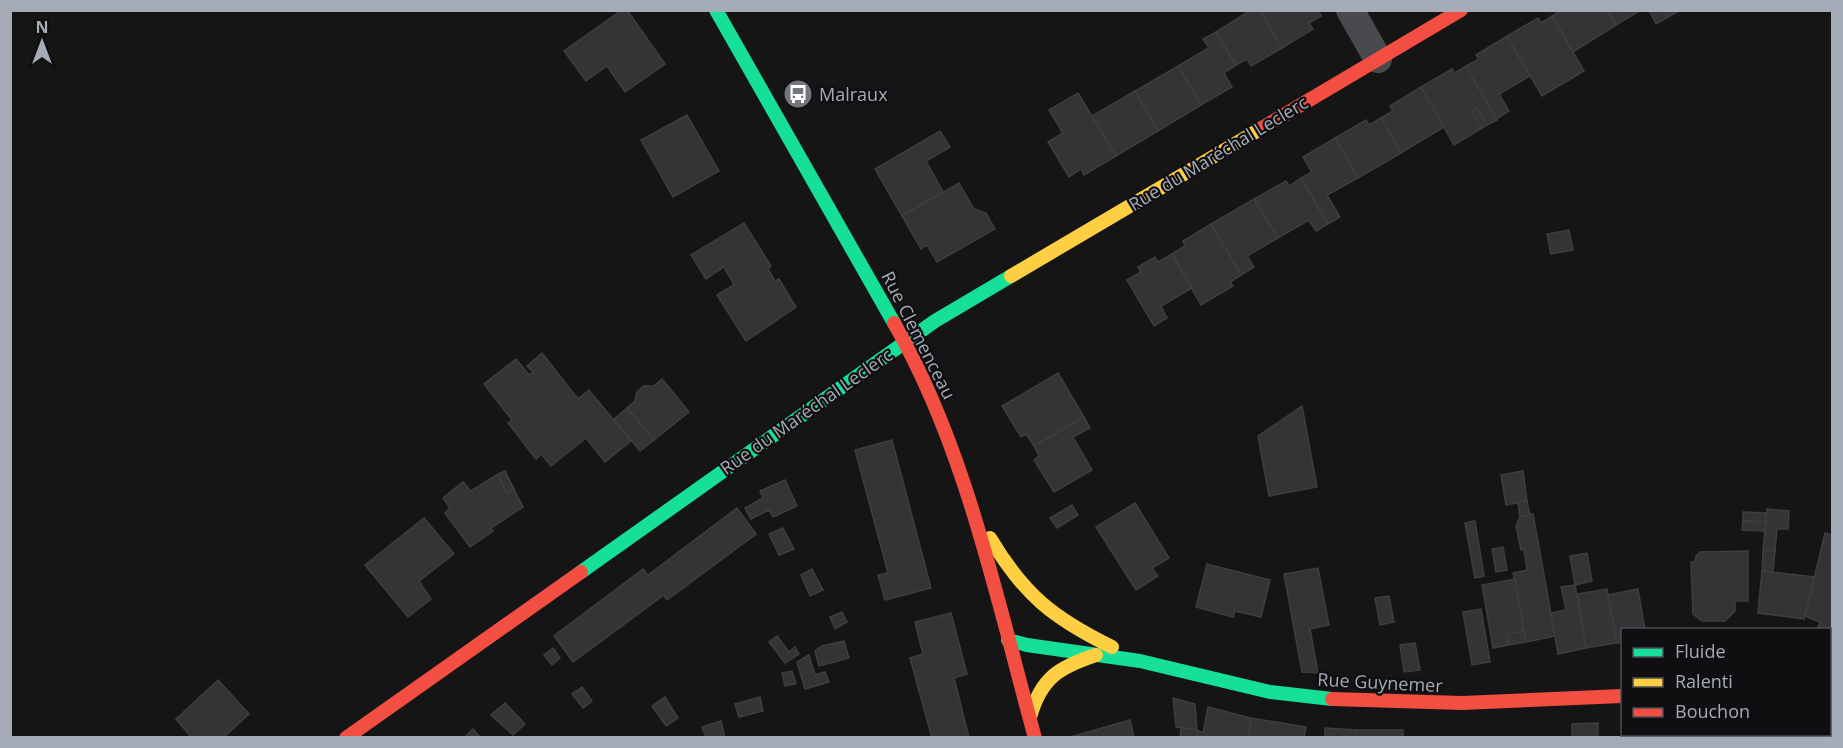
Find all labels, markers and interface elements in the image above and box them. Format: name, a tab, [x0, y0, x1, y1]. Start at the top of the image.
north arrow	[12, 12, 72, 72]
text: N	[35, 16, 49, 38]
bus stop icon: Malraux	[782, 78, 814, 110]
place label: Malraux	[819, 82, 888, 106]
street label: Rue du Maréchal Leclerc	[1124, 90, 1312, 216]
street label: Rue Clemenceau	[876, 267, 962, 403]
street label: Rue du Maréchal Leclerc	[715, 342, 897, 480]
legend	[1621, 628, 1831, 736]
text: Fluide	[1675, 639, 1726, 663]
street label: Rue Guynemer	[1317, 667, 1444, 697]
text: Ralenti	[1675, 669, 1733, 693]
text: Bouchon	[1675, 699, 1750, 723]

